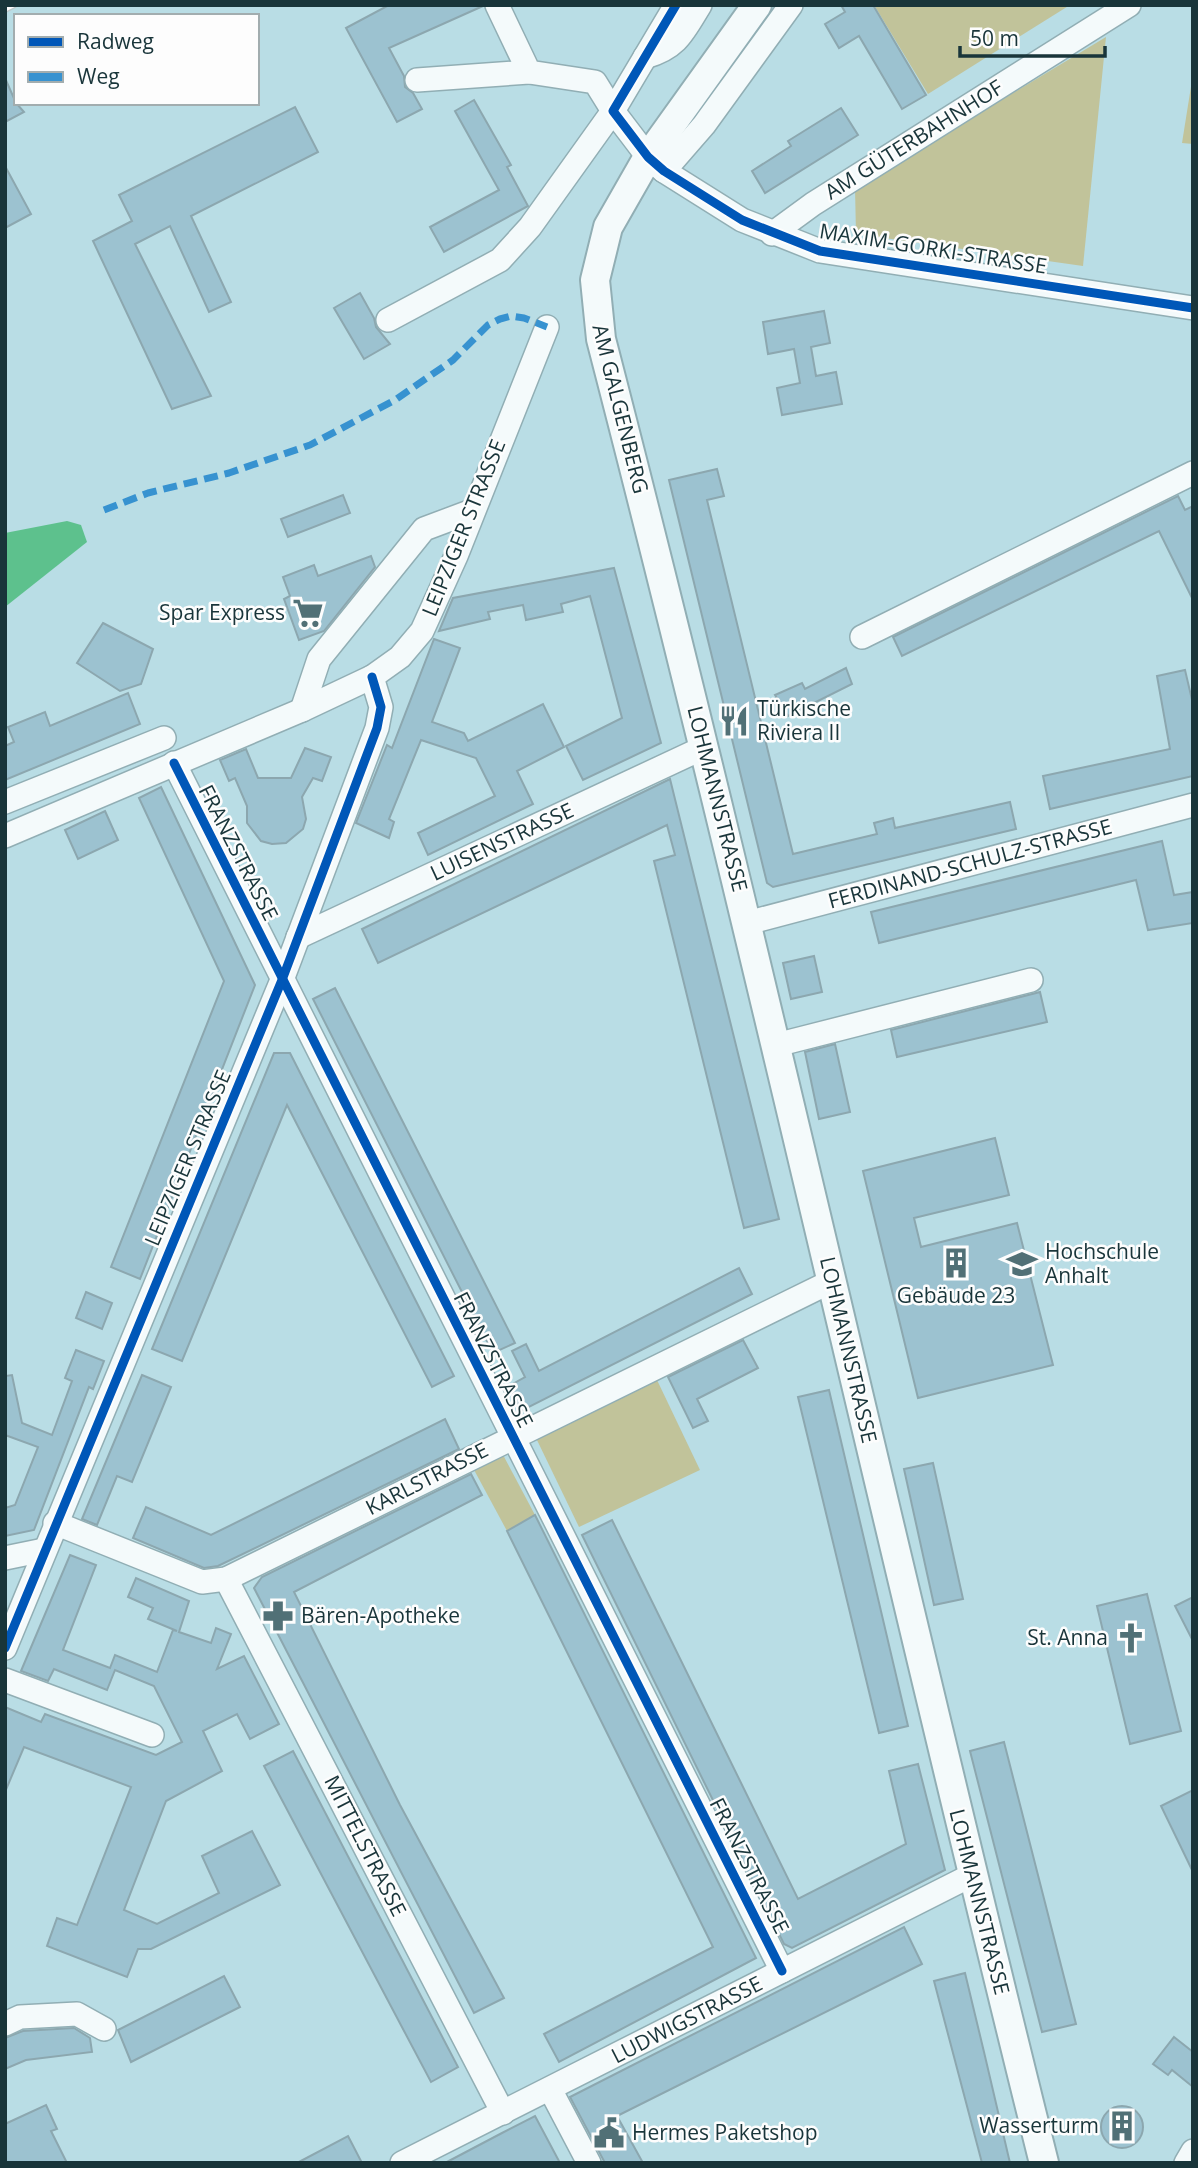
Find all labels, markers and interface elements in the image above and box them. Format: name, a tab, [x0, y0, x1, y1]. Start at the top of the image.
legend	[14, 14, 259, 105]
scale bar	[960, 14, 1105, 58]
text: 50 m	[970, 24, 1019, 52]
text: Radweg	[77, 27, 154, 55]
text: Weg	[77, 62, 120, 90]
street label: AM GÜTERBAHNHOF	[819, 73, 1008, 205]
street label: MAXIM-GORKI-STRASSE	[817, 216, 1049, 280]
street label: AM GALGENBERG	[586, 321, 656, 496]
street label: LEIPZIGER STRASSE	[415, 435, 511, 620]
supermarket icon: Spar Express	[291, 596, 325, 630]
place label: Spar Express	[159, 598, 285, 626]
place label: Türkische Riviera II	[757, 694, 851, 746]
street label: LOHMANNSTRASSE	[681, 703, 755, 895]
restaurant icon: Türkische Riviera II	[717, 704, 751, 738]
street label: FRANZSTRASSE	[193, 780, 285, 925]
street label: LUISENSTRASSE	[425, 796, 578, 887]
street label: FERDINAND-SCHULZ-STRASSE	[825, 812, 1115, 914]
street label: LEIPZIGER STRASSE	[137, 1065, 237, 1250]
place label: Hochschule Anhalt	[1045, 1237, 1159, 1289]
building icon: Gebäude 23	[939, 1246, 973, 1280]
school or university icon: Hochschule Anhalt	[1005, 1247, 1039, 1281]
street label: LOHMANNSTRASSE	[814, 1254, 884, 1446]
place label: Gebäude 23	[897, 1281, 1015, 1309]
street label: FRANZSTRASSE	[448, 1287, 540, 1432]
street label: KARLSTRASSE	[360, 1435, 493, 1521]
pharmacy icon: Bären-Apotheke	[261, 1599, 295, 1633]
place label: Bären-Apotheke	[301, 1601, 460, 1629]
church icon: St. Anna	[1114, 1621, 1148, 1655]
place label: St. Anna	[1027, 1623, 1108, 1651]
street label: MITTELSTRASSE	[318, 1770, 413, 1921]
street label: FRANZSTRASSE	[704, 1793, 796, 1938]
street label: LOHMANNSTRASSE	[943, 1806, 1017, 1998]
street label: LUDWIGSTRASSE	[606, 1969, 767, 2069]
building icon: Wasserturm	[1105, 2109, 1139, 2143]
place label: Wasserturm	[979, 2111, 1099, 2139]
public building icon: Hermes Paketshop	[592, 2116, 626, 2150]
place label: Hermes Paketshop	[632, 2118, 818, 2146]

